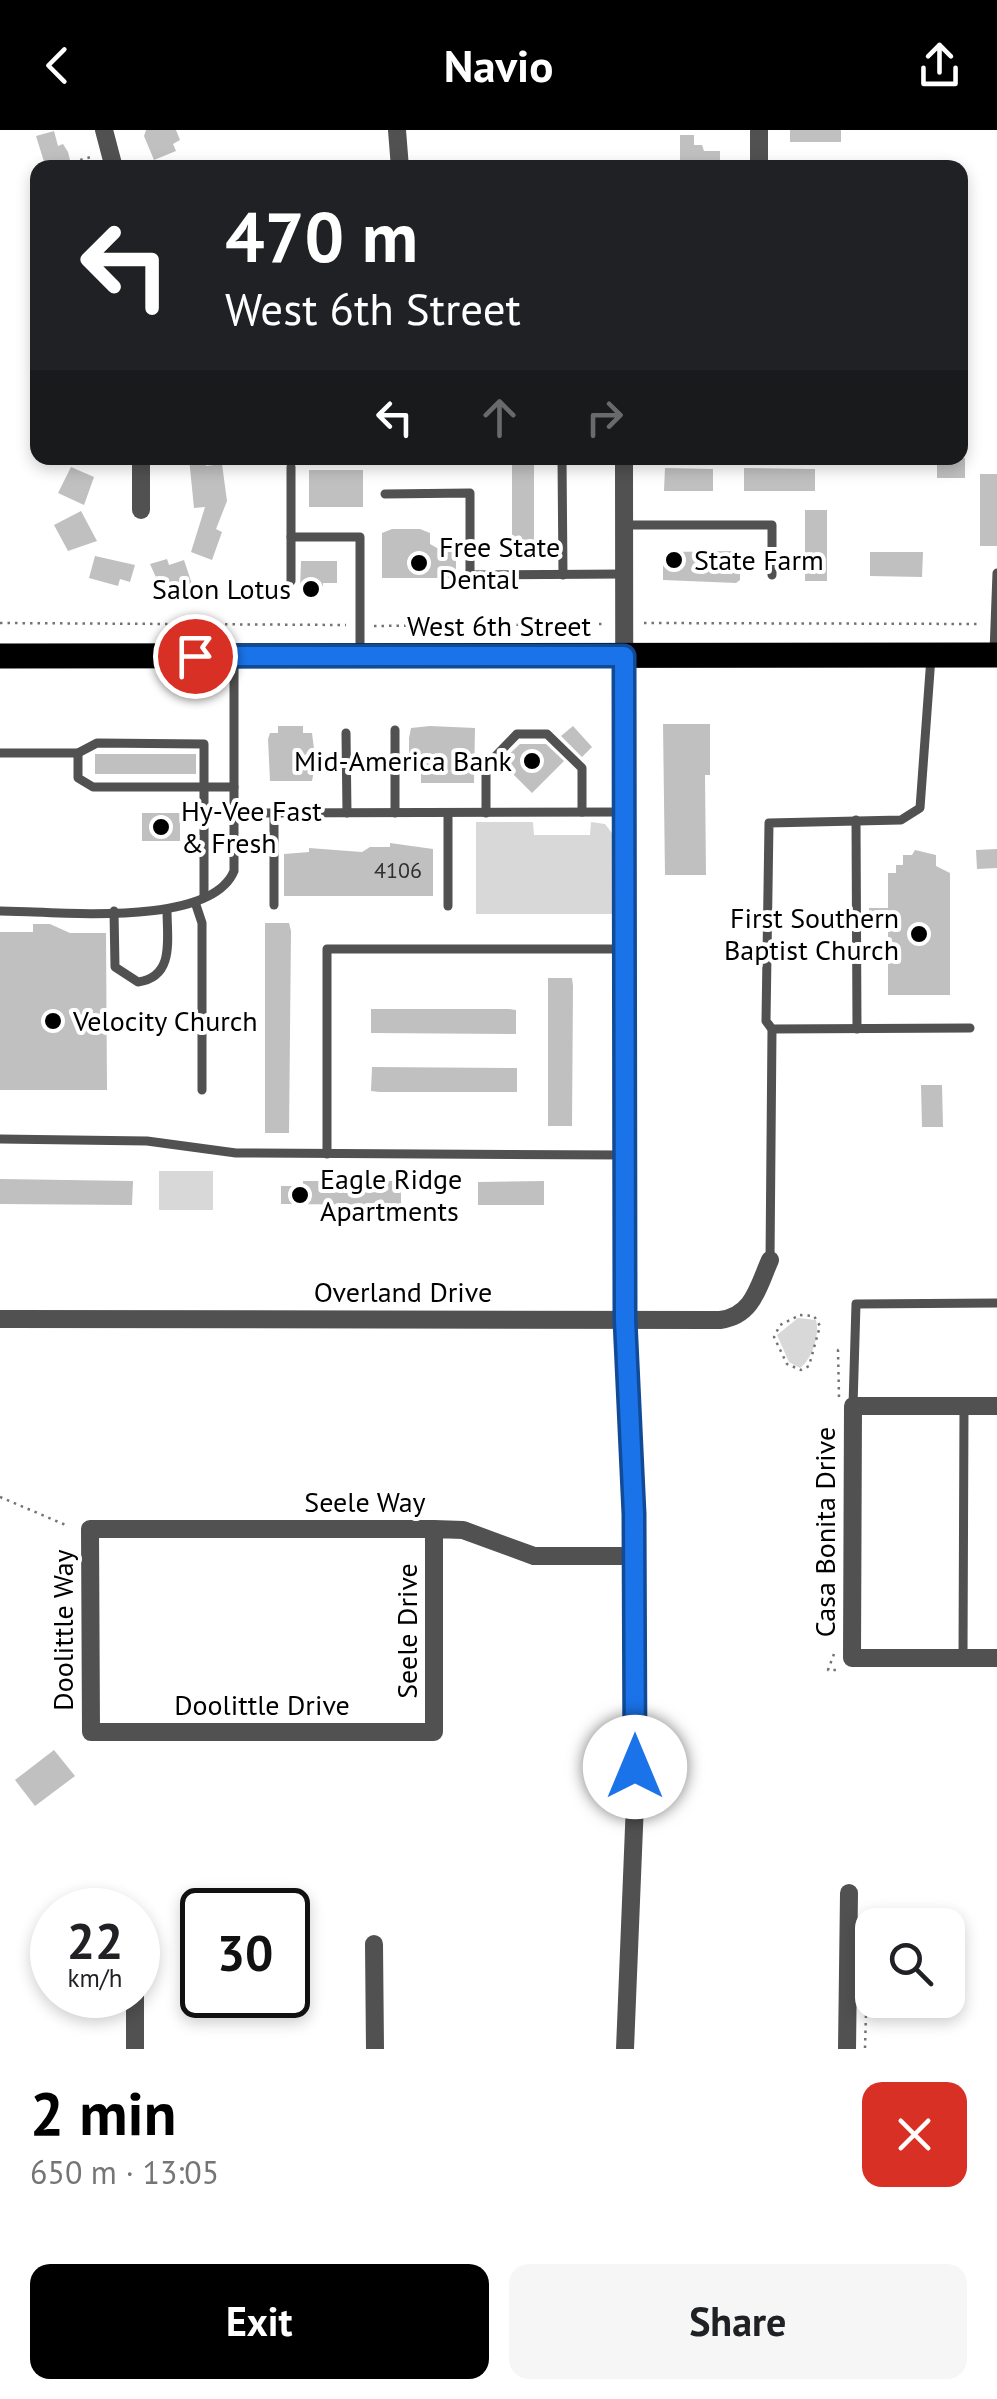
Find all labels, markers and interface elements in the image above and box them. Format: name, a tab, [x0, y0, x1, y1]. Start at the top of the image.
text: Navio	[444, 36, 553, 94]
icon: back	[30, 38, 85, 93]
icon: share	[912, 38, 967, 93]
text: 470 m	[225, 191, 418, 281]
icon: left	[60, 200, 190, 330]
text: West 6th Street	[225, 279, 521, 337]
icon: left	[367, 390, 422, 445]
icon: ahead	[472, 390, 527, 445]
icon: right	[577, 390, 632, 445]
place label: Free State Dental	[439, 528, 560, 597]
place label: State Farm	[694, 541, 824, 578]
marker: State Farm	[663, 549, 685, 571]
marker: Free State Dental	[408, 552, 430, 574]
place label: Salon Lotus	[152, 570, 291, 607]
marker: Salon Lotus	[300, 578, 322, 600]
street label: West 6th Street	[407, 607, 592, 644]
pin	[153, 614, 238, 699]
icon: arrive	[168, 629, 223, 684]
place label: Mid-America Bank	[294, 742, 513, 779]
marker: Mid-America Bank	[521, 750, 543, 772]
place label: Hy-Vee Fast & Fresh	[181, 792, 322, 861]
marker: Hy-Vee Fast & Fresh	[150, 816, 172, 838]
house number: 4106	[374, 856, 422, 884]
place label: First Southern Baptist Church	[724, 899, 899, 968]
marker: First Southern Baptist Church	[908, 923, 930, 945]
place label: Velocity Church	[72, 1002, 258, 1039]
marker: Velocity Church	[42, 1010, 64, 1032]
place label: Eagle Ridge Apartments	[320, 1160, 462, 1229]
marker: Eagle Ridge Apartments	[289, 1184, 311, 1206]
street label: Overland Drive	[314, 1273, 492, 1310]
street label: Casa Bonita Drive	[806, 1427, 843, 1637]
street label: Seele Way	[304, 1483, 426, 1520]
street label: Doolittle Way	[44, 1549, 81, 1711]
street label: Seele Drive	[388, 1563, 425, 1699]
street label: Doolittle Drive	[174, 1686, 350, 1723]
position arrow	[583, 1715, 687, 1819]
speed limit sign: 30	[180, 1888, 310, 2018]
text: 22	[67, 1908, 123, 1973]
map controls	[855, 1908, 965, 2018]
button: search	[855, 1908, 965, 2018]
text: km/h	[68, 1962, 122, 1994]
text: 2 min	[30, 2074, 176, 2152]
button: close	[862, 2082, 967, 2187]
text: 650 m · 13:05	[30, 2151, 219, 2193]
button: Exit	[30, 2264, 489, 2379]
button: Share	[509, 2264, 967, 2379]

